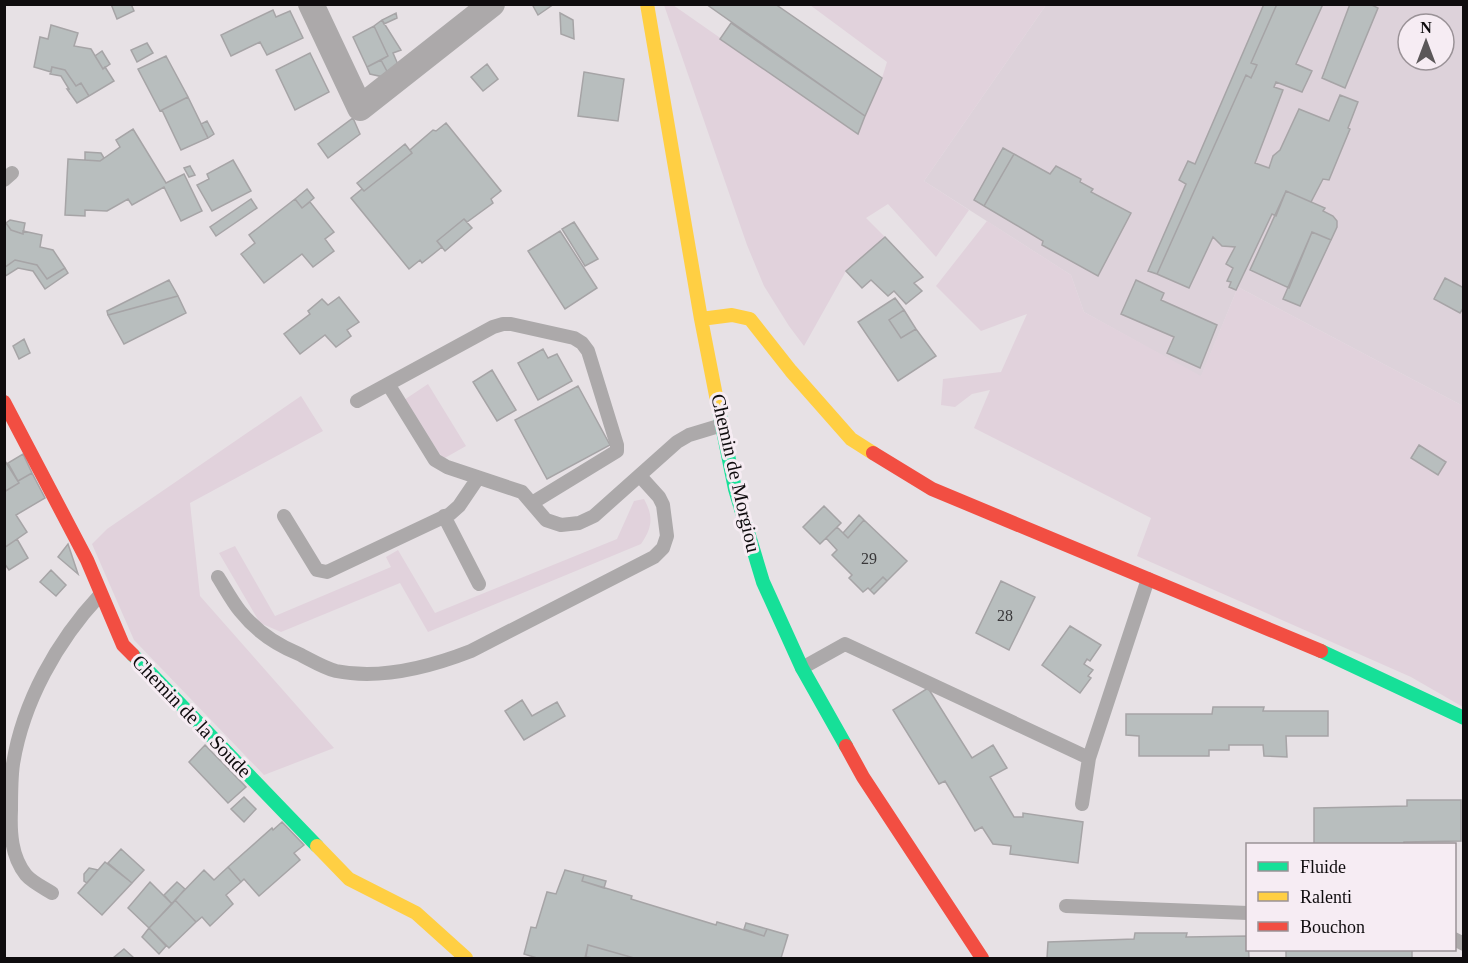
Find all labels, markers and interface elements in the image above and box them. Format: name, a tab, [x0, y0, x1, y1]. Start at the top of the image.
north arrow	[1396, 12, 1456, 72]
text: N	[1420, 19, 1432, 36]
street label: Chemin de Morgiou	[706, 392, 765, 555]
house number: 29	[861, 550, 877, 567]
house number: 28	[997, 607, 1013, 624]
street label: Chemin de la Soude	[128, 650, 256, 782]
legend	[1246, 843, 1456, 951]
text: Fluide	[1300, 857, 1346, 877]
text: Ralenti	[1300, 887, 1352, 907]
text: Bouchon	[1300, 917, 1365, 937]

